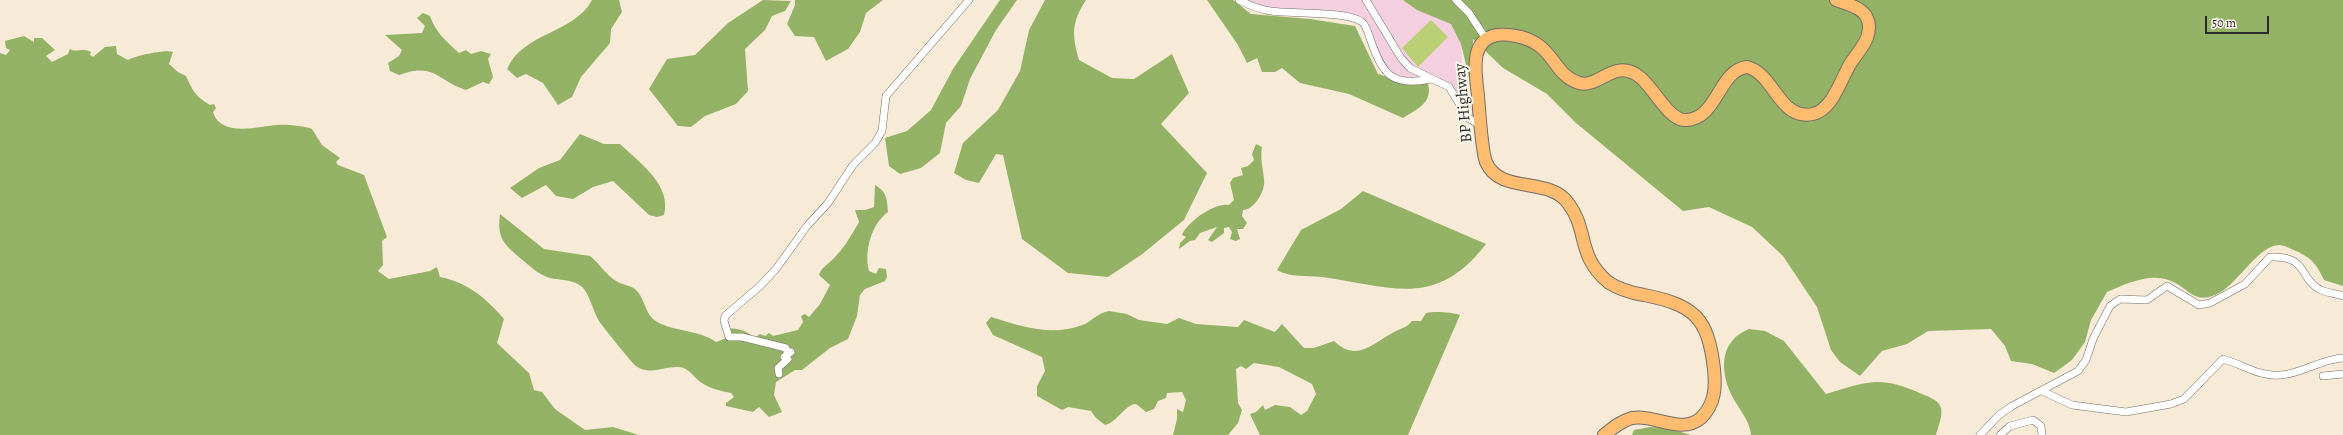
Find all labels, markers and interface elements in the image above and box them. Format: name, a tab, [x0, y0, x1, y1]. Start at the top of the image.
scale bar	[2207, 8, 2271, 34]
text: 50 m	[2212, 15, 2236, 31]
street label: BP Highway	[1451, 63, 1477, 143]

